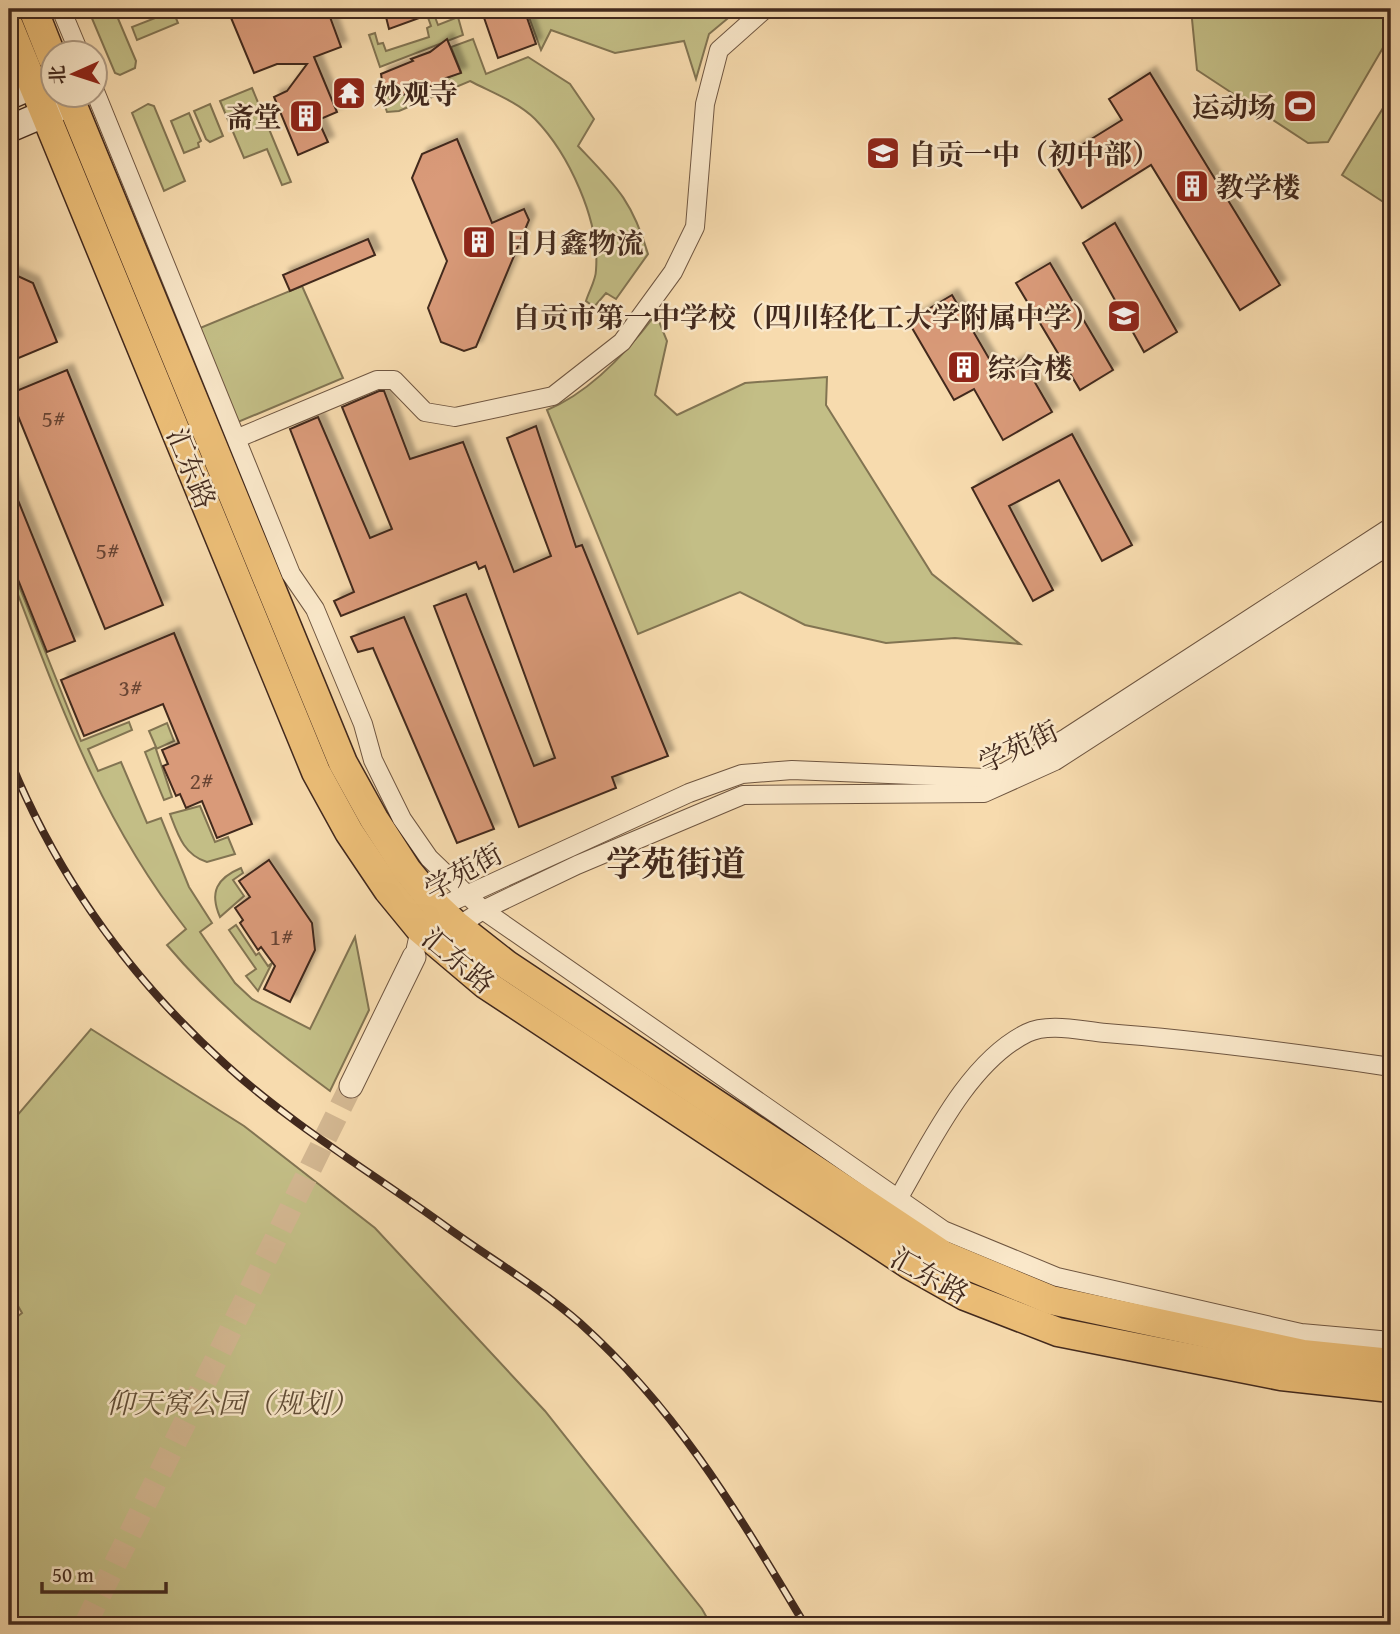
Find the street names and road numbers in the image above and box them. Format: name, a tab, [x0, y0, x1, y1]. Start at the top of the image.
street label: 汇东路	[157, 421, 227, 515]
street label: 学苑街	[971, 710, 1065, 782]
street label: 学苑街	[416, 833, 510, 909]
street label: 汇东路	[414, 917, 504, 1003]
street label: 汇东路	[883, 1237, 977, 1313]

